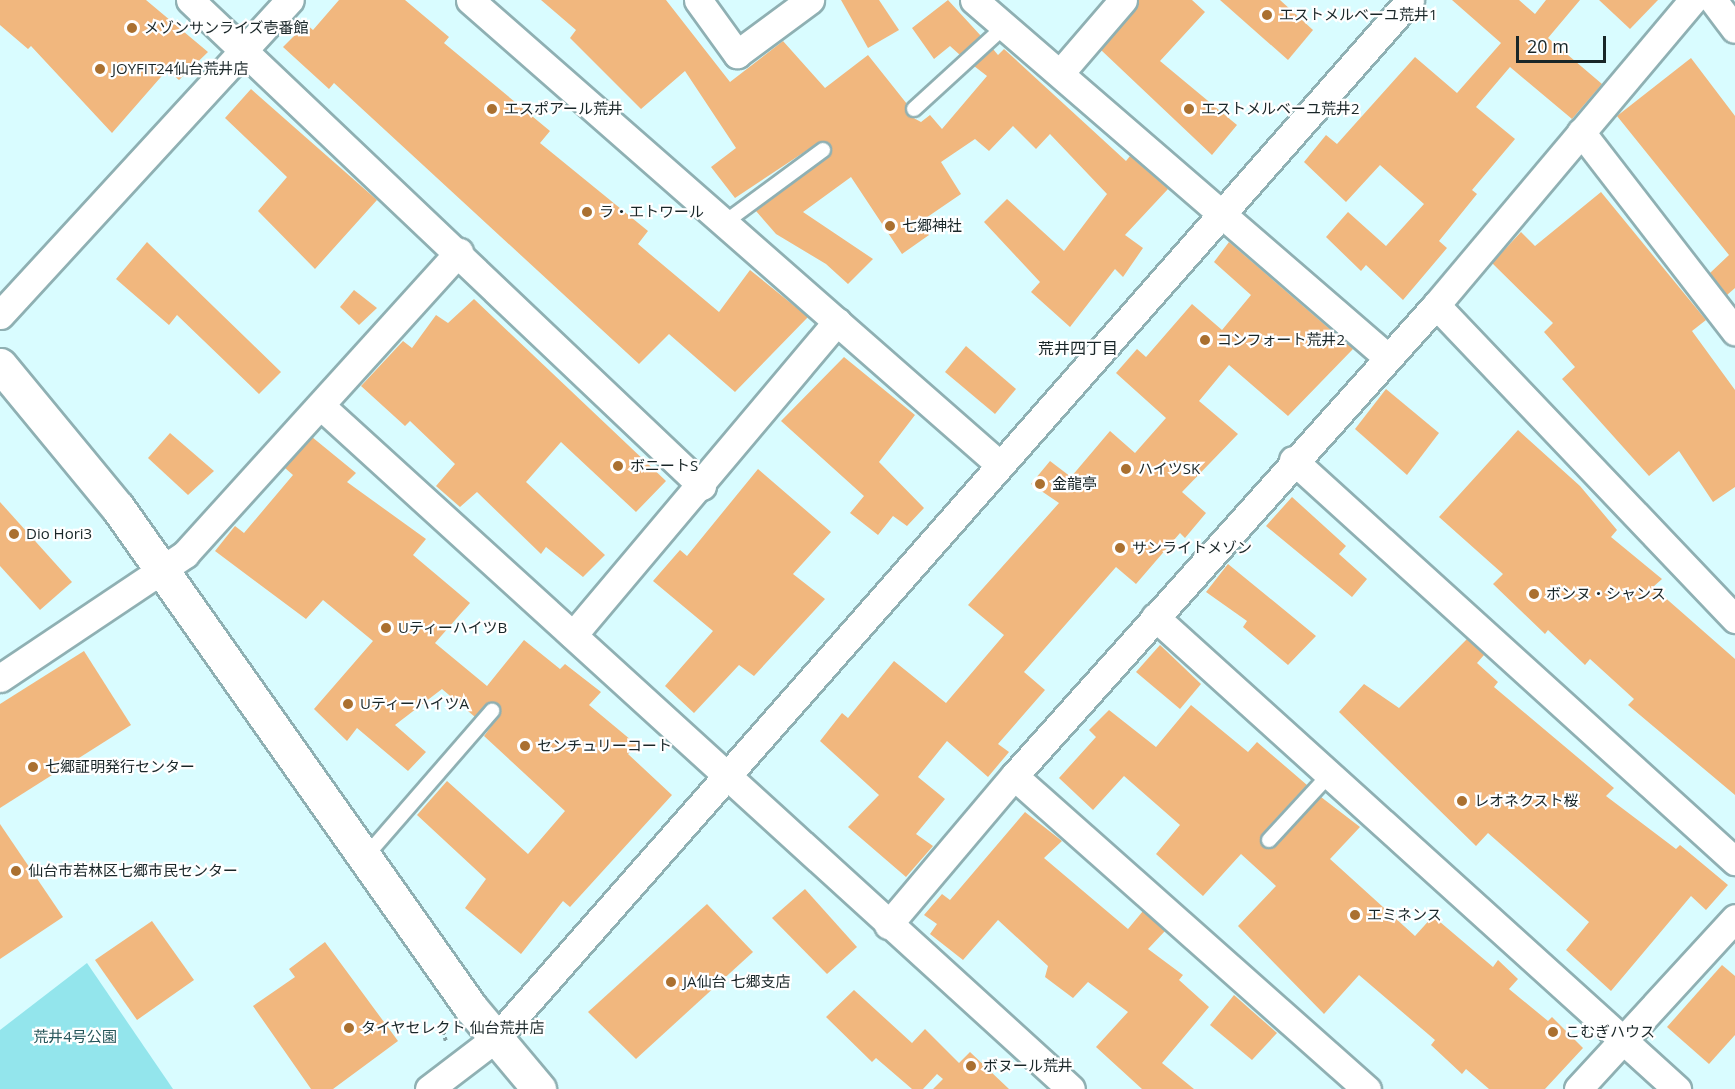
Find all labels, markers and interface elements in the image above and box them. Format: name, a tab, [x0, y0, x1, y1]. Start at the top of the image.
place label: エストメルベーユ荒井1	[1279, 6, 1438, 24]
marker: エストメルベーユ荒井1	[1260, 8, 1274, 22]
place label: メゾンサンライズ壱番館	[144, 19, 309, 37]
marker: メゾンサンライズ壱番館	[125, 21, 139, 35]
scale bar	[1519, 24, 1609, 62]
text: 20 m	[1527, 34, 1569, 58]
place label: JOYFIT24仙台荒井店	[112, 60, 248, 78]
marker: JOYFIT24仙台荒井店	[93, 62, 107, 76]
place label: エスポアール荒井	[504, 100, 623, 118]
place label: エストメルベーユ荒井2	[1201, 100, 1360, 118]
marker: エスポアール荒井	[485, 102, 499, 116]
marker: エストメルベーユ荒井2	[1182, 102, 1196, 116]
place label: ラ・エトワール	[599, 203, 704, 221]
marker: ラ・エトワール	[580, 205, 594, 219]
place label: 七郷神社	[902, 217, 962, 235]
marker: 七郷神社	[883, 219, 897, 233]
place label: コンフォート荒井2	[1217, 331, 1346, 349]
marker: コンフォート荒井2	[1198, 333, 1212, 347]
district label: 荒井四丁目	[1038, 338, 1118, 358]
place label: ボニートS	[630, 457, 698, 475]
marker: ボニートS	[611, 459, 625, 473]
place label: ハイツSK	[1138, 460, 1200, 478]
marker: ハイツSK	[1119, 462, 1133, 476]
place label: 金龍亭	[1052, 475, 1097, 493]
marker: 金龍亭	[1033, 477, 1047, 491]
place label: Dio Hori3	[26, 525, 92, 543]
marker: Dio Hori3	[7, 527, 21, 541]
place label: サンライトメゾン	[1132, 539, 1252, 557]
marker: サンライトメゾン	[1113, 541, 1127, 555]
place label: ボンヌ・シャンス	[1546, 585, 1666, 603]
marker: ボンヌ・シャンス	[1527, 587, 1541, 601]
place label: UティーハイツB	[398, 619, 509, 637]
marker: UティーハイツB	[379, 621, 393, 635]
place label: UティーハイツA	[360, 695, 470, 713]
marker: UティーハイツA	[341, 697, 355, 711]
place label: センチュリーコート	[537, 737, 672, 755]
marker: センチュリーコート	[518, 739, 532, 753]
place label: 七郷証明発行センター	[45, 758, 195, 776]
marker: 七郷証明発行センター	[26, 760, 40, 774]
place label: レオネクスト桜	[1474, 792, 1579, 810]
marker: レオネクスト桜	[1455, 794, 1469, 808]
place label: 仙台市若林区七郷市民センター	[28, 862, 238, 880]
marker: 仙台市若林区七郷市民センター	[9, 864, 23, 878]
place label: エミネンス	[1367, 906, 1442, 924]
marker: エミネンス	[1348, 908, 1362, 922]
place label: JA仙台 七郷支店	[683, 973, 790, 991]
marker: JA仙台 七郷支店	[664, 975, 678, 989]
place label: タイヤセレクト 仙台荒井店	[361, 1019, 545, 1037]
marker: タイヤセレクト 仙台荒井店	[342, 1021, 356, 1035]
place label: こむぎハウス	[1565, 1023, 1655, 1041]
marker: こむぎハウス	[1546, 1025, 1560, 1039]
park label: 荒井4号公園	[33, 1028, 117, 1046]
place label: ボヌール荒井	[983, 1057, 1073, 1075]
marker: ボヌール荒井	[964, 1059, 978, 1073]

